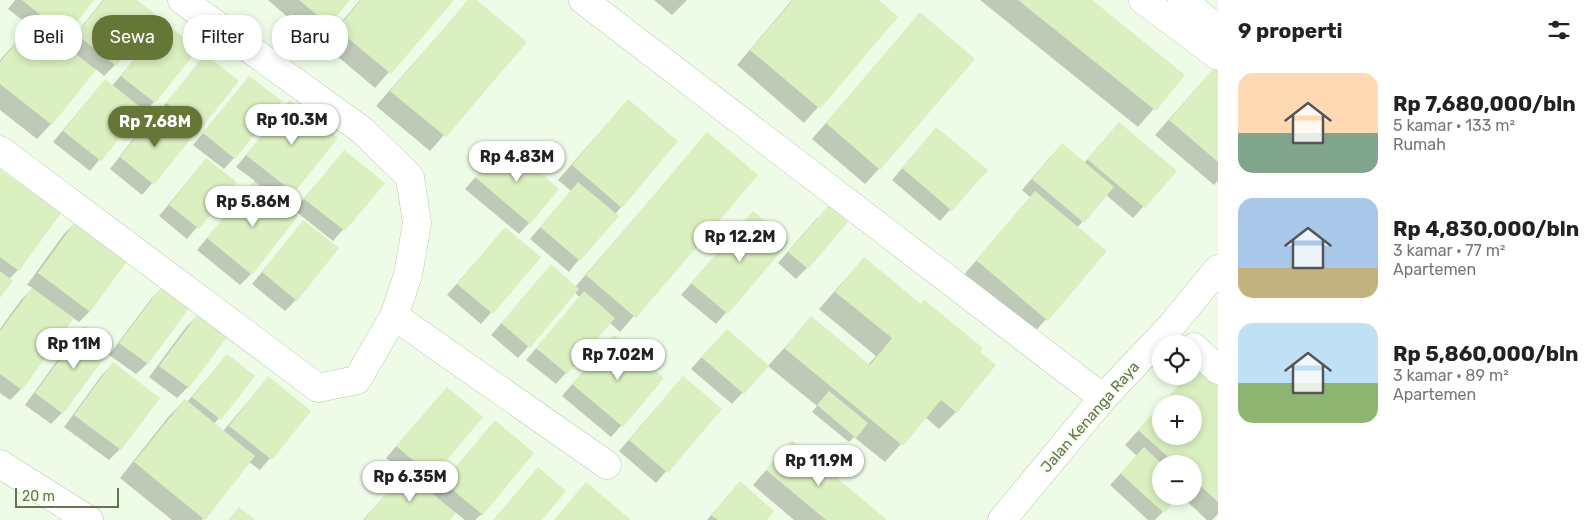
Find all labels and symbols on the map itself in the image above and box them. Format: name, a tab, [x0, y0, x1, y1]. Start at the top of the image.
pin: Rp 10.3M	[240, 104, 344, 146]
pin: Rp 7.68M	[103, 106, 207, 148]
pin: Rp 4.83M	[465, 140, 569, 183]
pin: Rp 5.86M	[201, 186, 305, 228]
pin: Rp 12.2M	[688, 220, 792, 263]
pin: Rp 11M	[33, 328, 115, 370]
pin: Rp 7.02M	[566, 338, 670, 381]
street label: Jalan Kenanga Raya	[1037, 358, 1143, 476]
pin: Rp 11.9M	[767, 444, 871, 487]
pin: Rp 6.35M	[358, 460, 462, 503]
scale bar	[15, 485, 119, 508]

